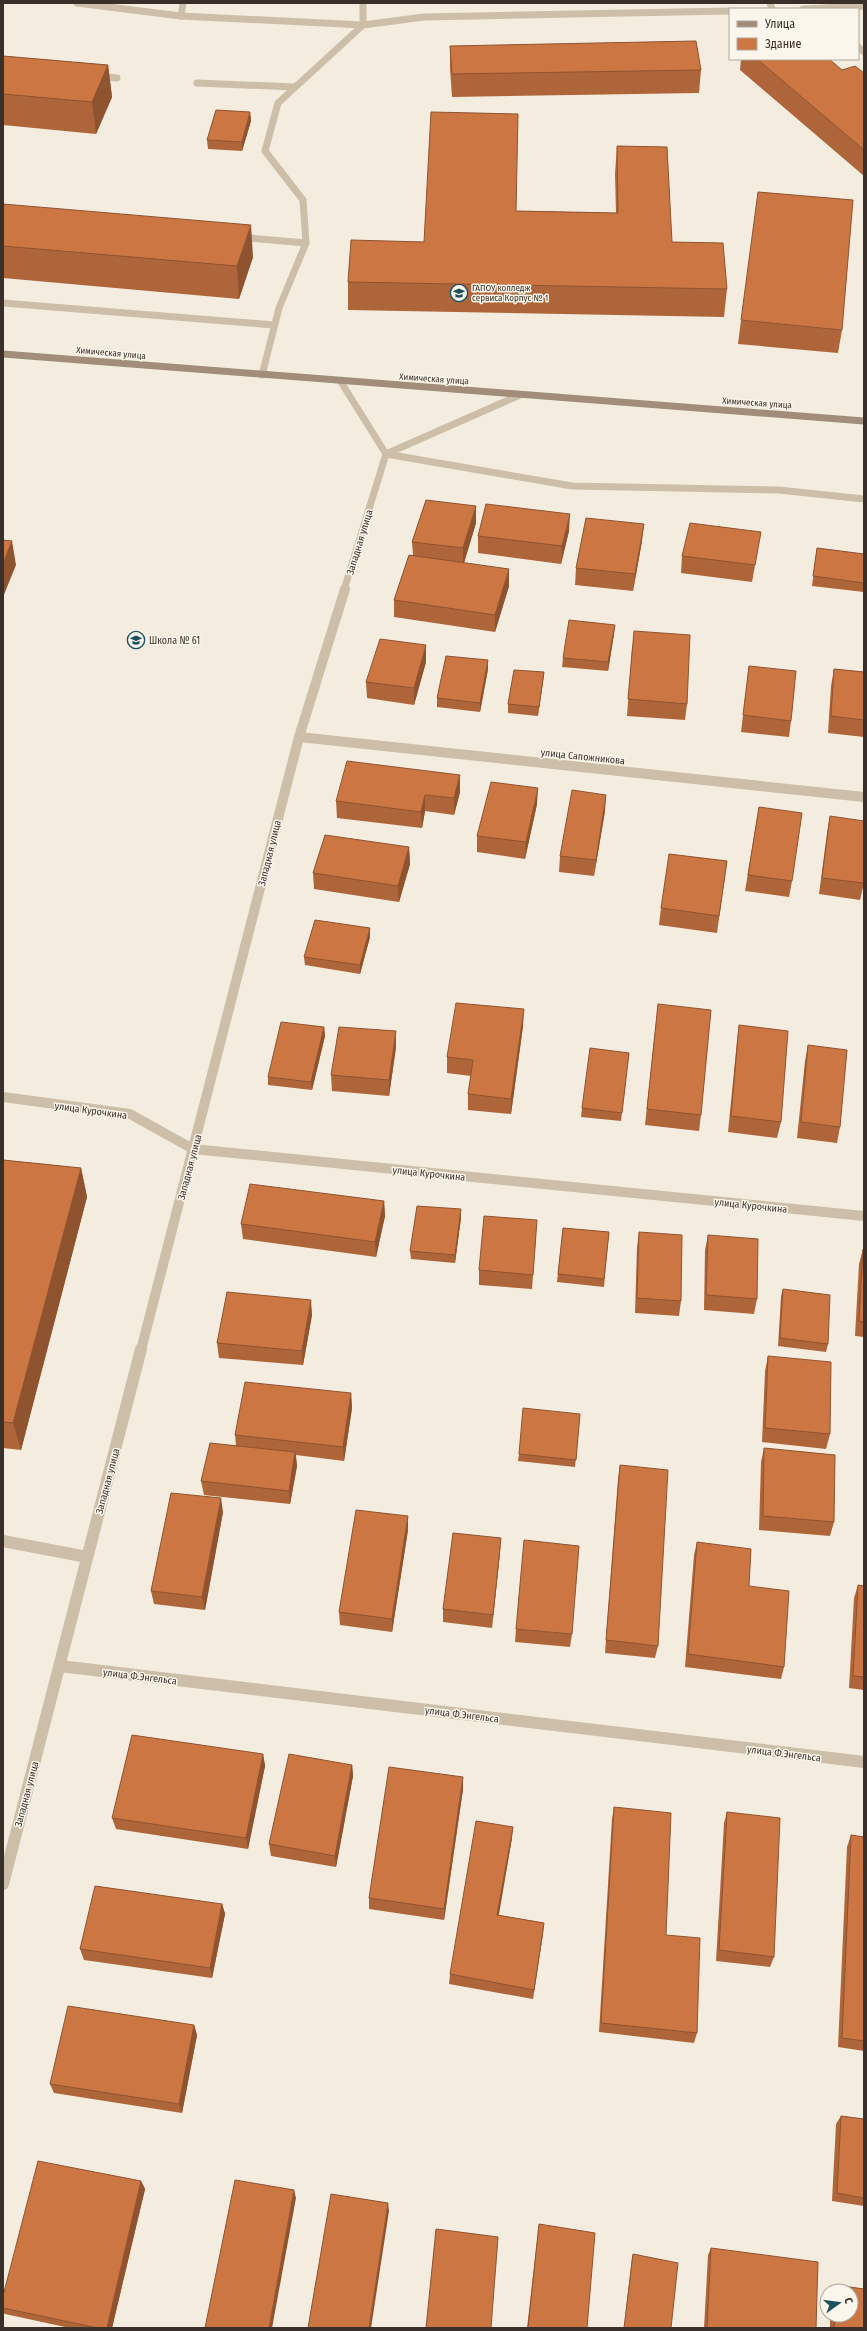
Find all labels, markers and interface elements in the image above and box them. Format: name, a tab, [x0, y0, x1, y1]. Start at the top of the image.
legend	[729, 8, 859, 60]
text: Улица	[764, 17, 795, 31]
text: Здание	[765, 37, 801, 51]
school or university icon: ГАПОУ колледж сервиса Корпус № 1	[449, 283, 469, 303]
place label: ГАПОУ колледж сервиса Корпус № 1	[472, 283, 548, 303]
street label: Химическая улица	[76, 345, 147, 361]
street label: Химическая улица	[399, 372, 470, 386]
street label: Химическая улица	[722, 396, 793, 410]
street label: Западная улица	[344, 508, 376, 576]
school or university icon: Школа № 61	[126, 630, 146, 650]
place label: Школа № 61	[149, 635, 200, 647]
street label: улица Сапожникова	[540, 747, 626, 767]
street label: Западная улица	[256, 819, 284, 887]
street label: улица Курочкина	[54, 1100, 128, 1122]
street label: Западная улица	[175, 1133, 205, 1201]
street label: улица Курочкина	[392, 1164, 466, 1184]
street label: улица Курочкина	[714, 1196, 788, 1216]
street label: Западная улица	[93, 1447, 123, 1515]
street label: улица Ф.Энгельса	[102, 1667, 178, 1687]
street label: улица Ф.Энгельса	[424, 1705, 500, 1725]
street label: улица Ф.Энгельса	[746, 1744, 822, 1764]
street label: Западная улица	[12, 1760, 42, 1828]
north arrow	[819, 2283, 859, 2323]
text: С	[841, 2296, 855, 2305]

